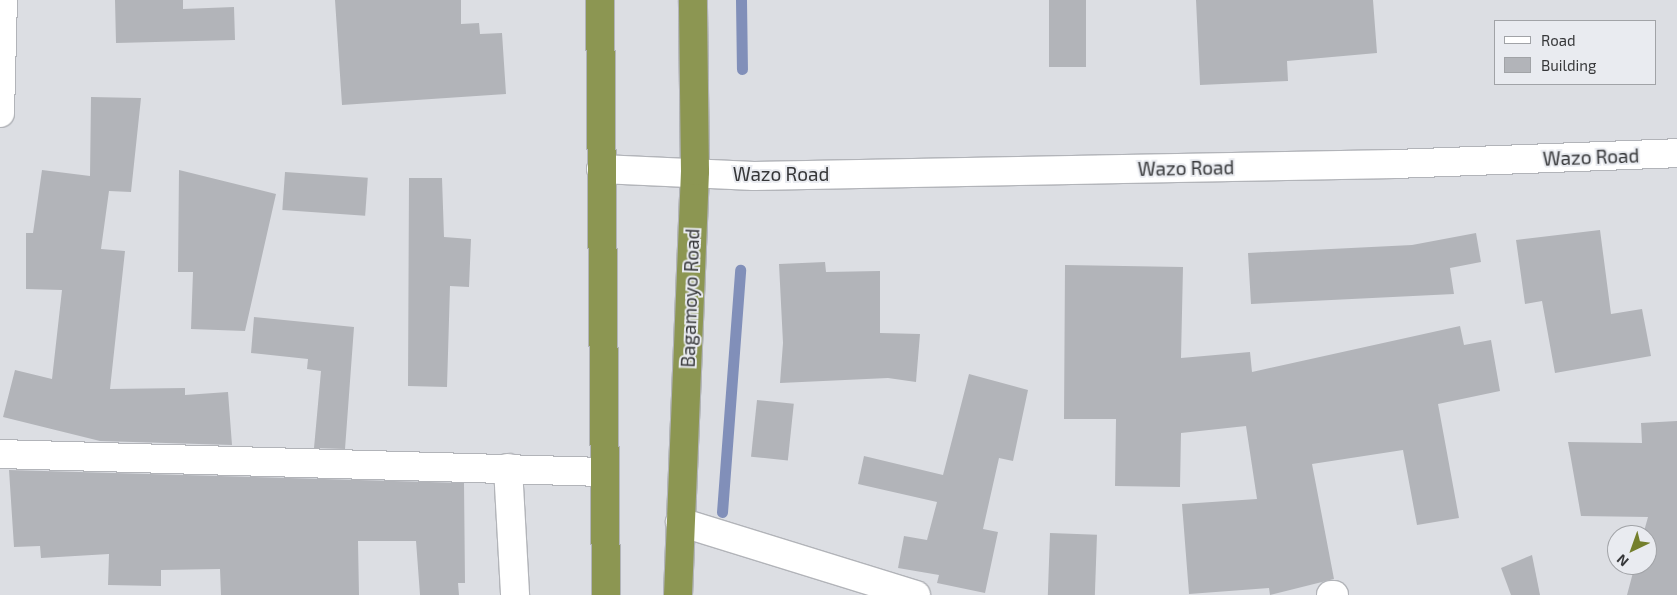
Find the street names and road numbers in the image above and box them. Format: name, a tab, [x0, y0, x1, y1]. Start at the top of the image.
street label: Wazo Road	[1542, 144, 1640, 170]
street label: Wazo Road	[1137, 156, 1235, 180]
street label: Wazo Road	[733, 163, 829, 185]
street label: Bagamoyo Road	[676, 228, 704, 368]

